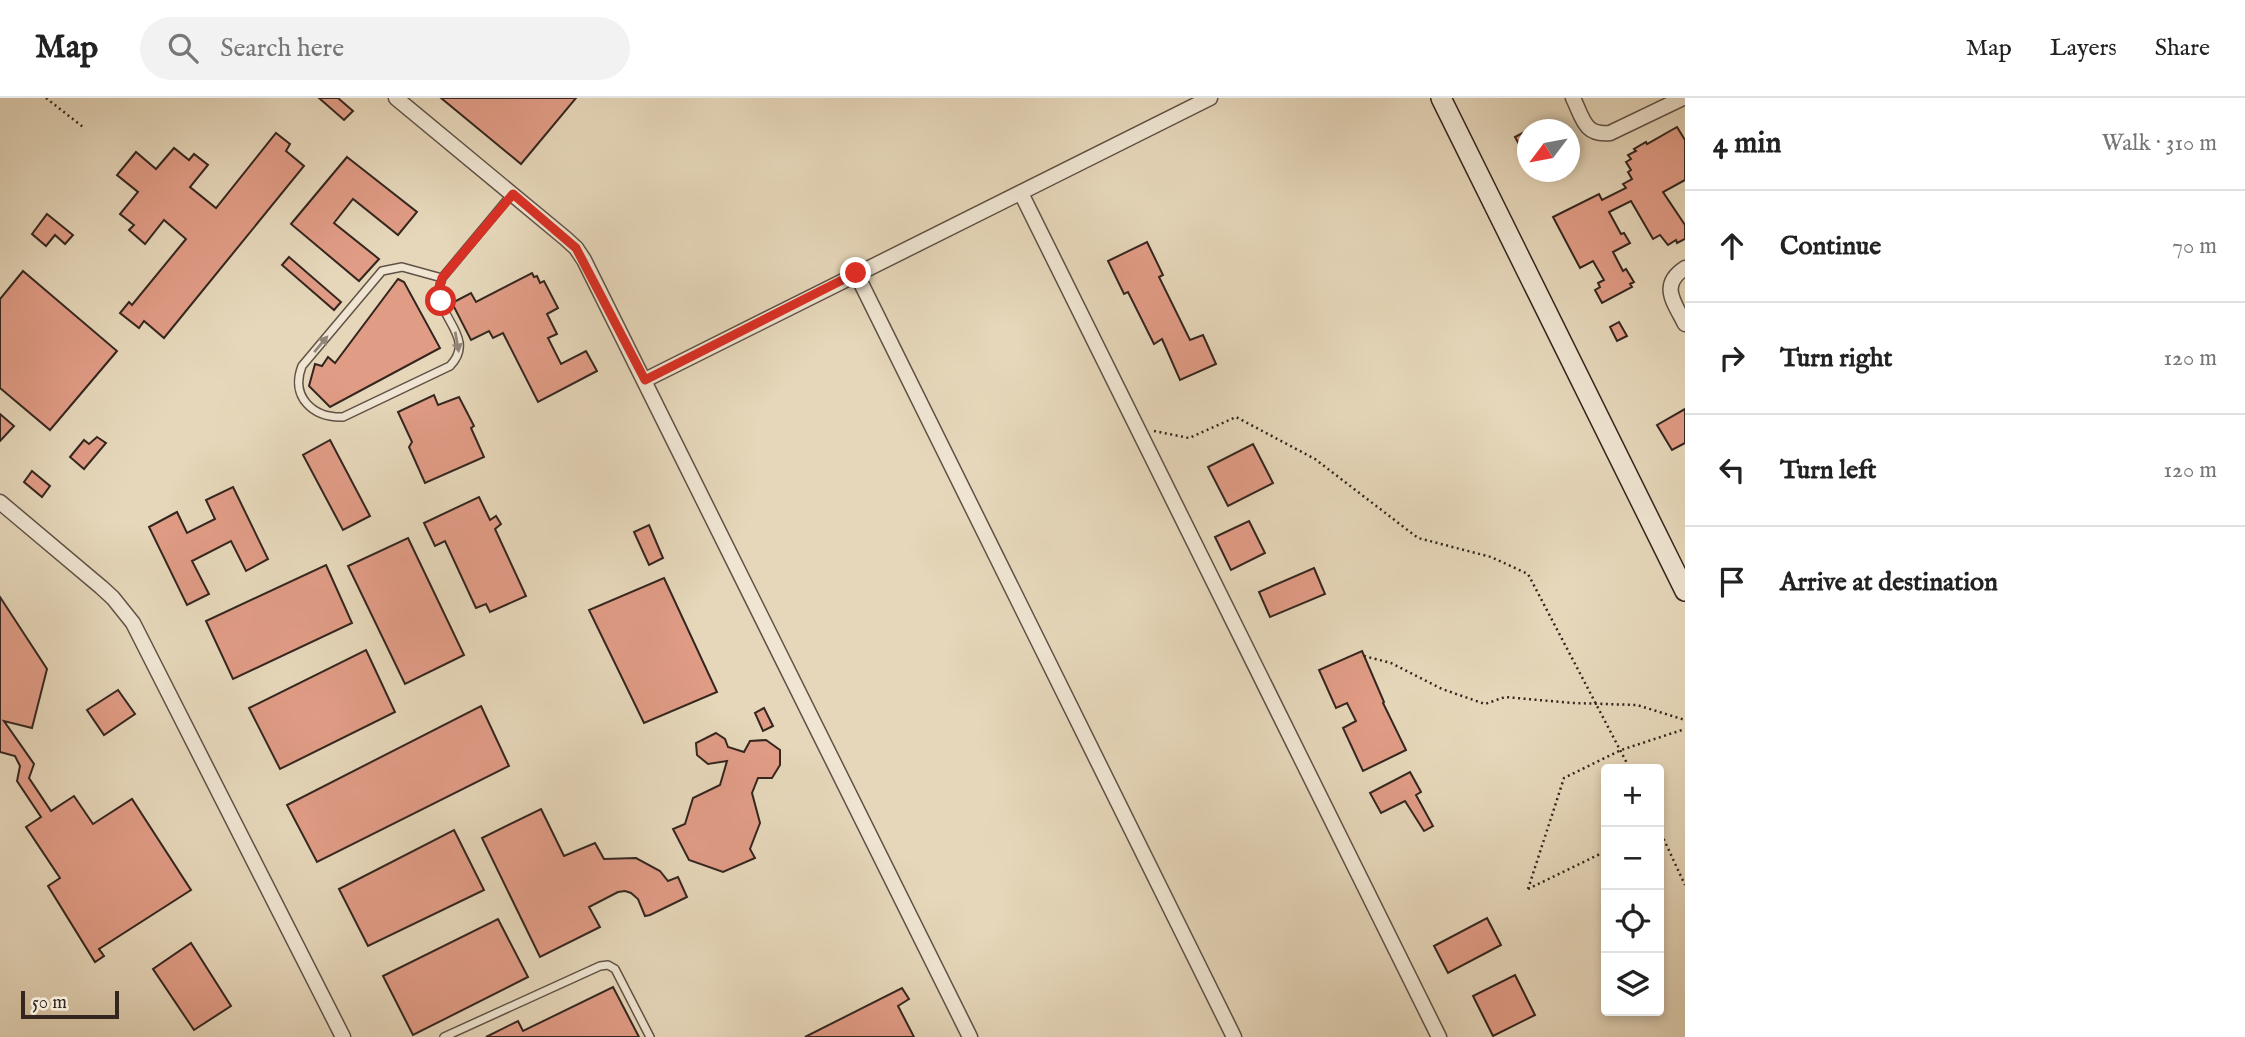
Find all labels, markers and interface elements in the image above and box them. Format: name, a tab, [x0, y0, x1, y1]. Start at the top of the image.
search box	[140, 17, 630, 80]
text: Map	[35, 27, 98, 69]
icon: search	[164, 29, 202, 67]
text: Search here	[220, 32, 344, 65]
text: Map	[1966, 33, 2012, 64]
text: Layers	[2050, 33, 2117, 64]
text: Share	[2155, 33, 2210, 64]
north arrow	[1517, 119, 1580, 182]
text: 4 min	[1713, 125, 1781, 163]
text: Walk · 310 m	[2102, 129, 2217, 158]
icon: ahead	[1713, 227, 1751, 265]
text: Continue	[1780, 230, 1881, 263]
text: 70 m	[2172, 232, 2217, 261]
route end	[840, 257, 871, 288]
route start	[425, 285, 456, 316]
one-way arrow	[452, 331, 463, 353]
one-way arrow	[313, 335, 329, 353]
icon: right	[1713, 339, 1751, 377]
text: Turn right	[1780, 342, 1893, 375]
text: 120 m	[2164, 344, 2217, 373]
icon: left	[1713, 451, 1751, 489]
text: Turn left	[1780, 454, 1877, 487]
text: 120 m	[2164, 456, 2217, 485]
icon: arrive	[1713, 563, 1751, 601]
text: Arrive at destination	[1780, 566, 1998, 599]
map controls	[1601, 764, 1664, 1016]
button: +	[1601, 764, 1664, 827]
button: −	[1601, 827, 1664, 890]
button: locate	[1601, 890, 1664, 953]
button: layers	[1601, 953, 1664, 1016]
scale bar	[21, 988, 119, 1020]
text: 50 m	[32, 991, 67, 1015]

